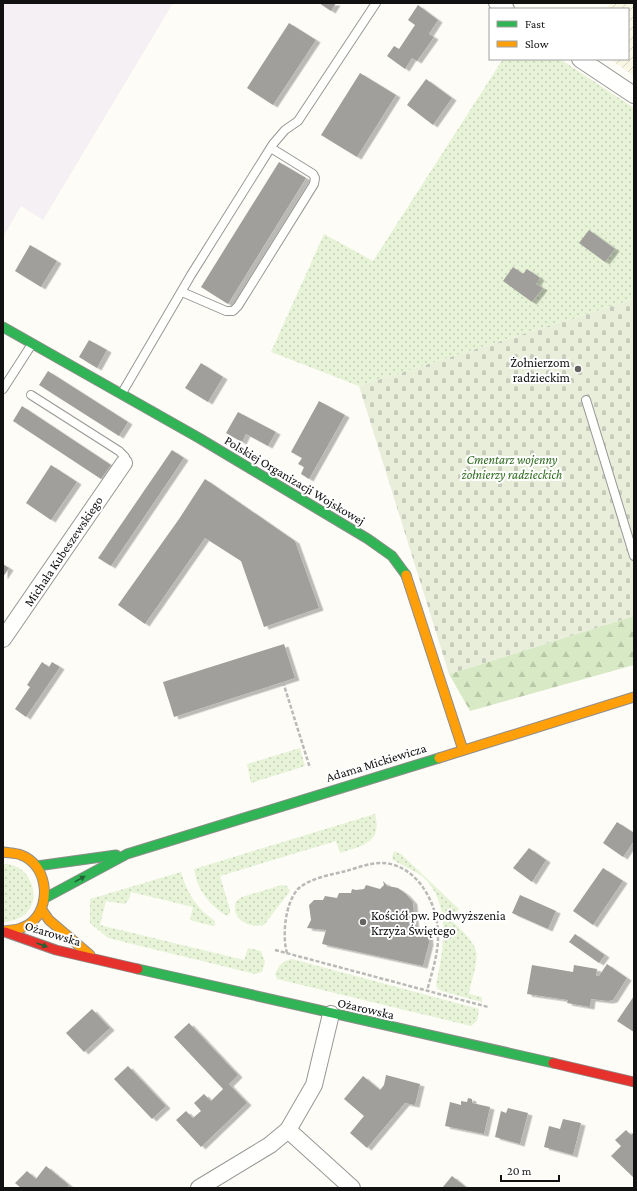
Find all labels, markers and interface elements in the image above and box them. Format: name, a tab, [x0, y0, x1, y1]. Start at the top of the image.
legend	[489, 8, 629, 60]
text: Fast	[525, 17, 546, 31]
text: Slow	[525, 37, 549, 51]
place label: Żołnierzom radzieckim	[510, 355, 571, 385]
marker: Żołnierzom radzieckim	[573, 364, 583, 374]
street label: Polskiej Organizacji Wojskowej	[221, 433, 368, 529]
park label: Cmentarz wojenny żołnierzy radzieckich	[461, 452, 562, 482]
street label: Michała Kubeszewskiego	[21, 493, 106, 609]
street label: Adama Mickiewicza	[324, 740, 428, 785]
one-way arrow	[74, 876, 85, 883]
place label: Kościół pw. Podwyższenia Krzyża Świętego	[371, 908, 506, 938]
marker: Kościół pw. Podwyższenia Krzyża Świętego	[358, 917, 368, 927]
street label: Ożarowska	[23, 918, 83, 949]
one-way arrow	[36, 942, 48, 948]
street label: Ożarowska	[336, 995, 396, 1022]
scale bar	[501, 1157, 559, 1183]
text: 20 m	[507, 1164, 532, 1178]

